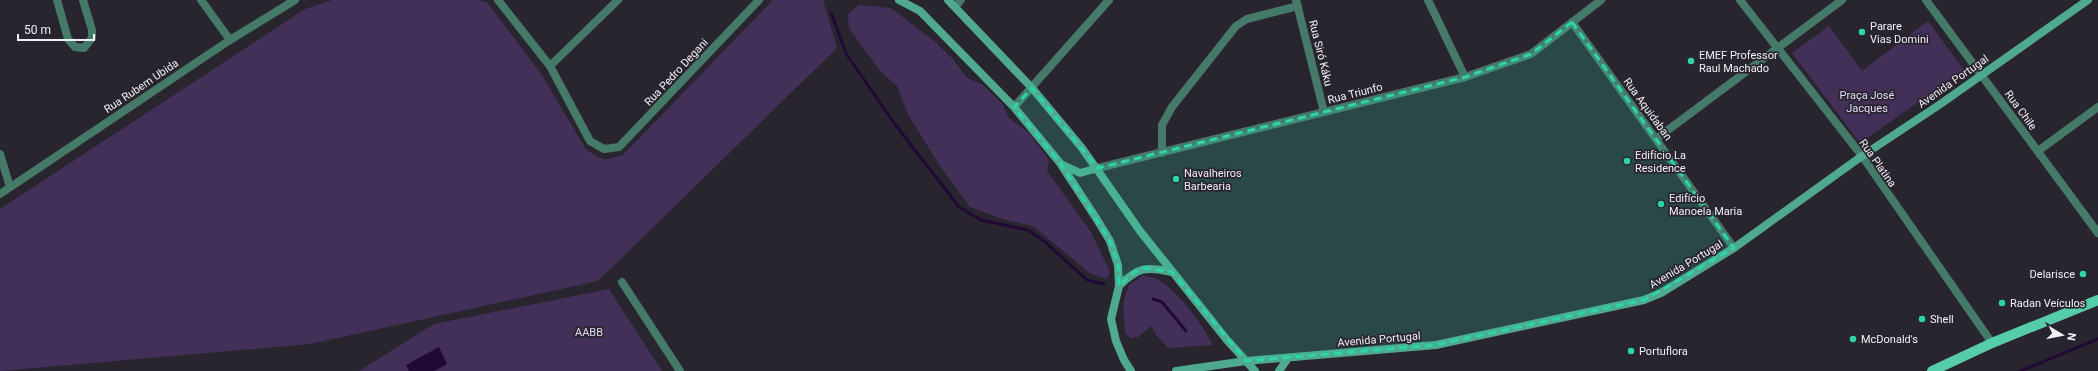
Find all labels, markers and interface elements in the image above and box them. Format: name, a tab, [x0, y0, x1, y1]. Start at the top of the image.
scale bar	[18, 16, 94, 42]
street label: Rua Siró Káku	[1306, 19, 1335, 88]
place label: Parare Vias Domini	[1870, 20, 1929, 46]
text: 50 m	[24, 23, 51, 37]
marker: Parare Vias Domini	[1857, 27, 1867, 37]
street label: Rua Pedro Degani	[642, 36, 711, 109]
place label: EMEF Professor Raul Machado	[1699, 49, 1778, 75]
street label: Avenida Portugal	[1915, 52, 1991, 111]
marker: EMEF Professor Raul Machado	[1686, 56, 1696, 66]
street label: Rua Rubem Ubida	[102, 57, 181, 116]
street label: Rua Aquidaban	[1621, 75, 1675, 143]
street label: Rua Triunfo	[1326, 80, 1384, 107]
street label: Rua Chile	[2002, 88, 2039, 133]
park label: Praça José Jacques	[1840, 89, 1895, 115]
street label: Rua Platina	[1856, 137, 1899, 190]
place label: Edifício La Residence	[1635, 149, 1686, 175]
marker: Edifício La Residence	[1622, 156, 1632, 166]
place label: Navalheiros Barbearia	[1184, 167, 1242, 193]
marker: Navalheiros Barbearia	[1171, 174, 1181, 184]
place label: Edifício Manoela Maria	[1669, 192, 1742, 218]
marker: Edifício Manoela Maria	[1656, 199, 1666, 209]
street label: Avenida Portugal	[1647, 237, 1725, 291]
place label: Delarisce	[2030, 268, 2075, 281]
marker: Delarisce	[2078, 269, 2088, 279]
place label: Radan Veículos	[2010, 297, 2086, 310]
marker: Radan Veículos	[1997, 298, 2007, 308]
place label: Shell	[1930, 313, 1954, 326]
marker: Shell	[1917, 314, 1927, 324]
north arrow	[2042, 315, 2082, 355]
park label: AABB	[575, 326, 603, 339]
street label: Avenida Portugal	[1337, 329, 1421, 350]
text: N	[2064, 332, 2078, 342]
place label: McDonald's	[1861, 333, 1918, 346]
marker: McDonald's	[1848, 334, 1858, 344]
place label: Portuflora	[1639, 345, 1688, 358]
marker: Portuflora	[1626, 346, 1636, 356]

